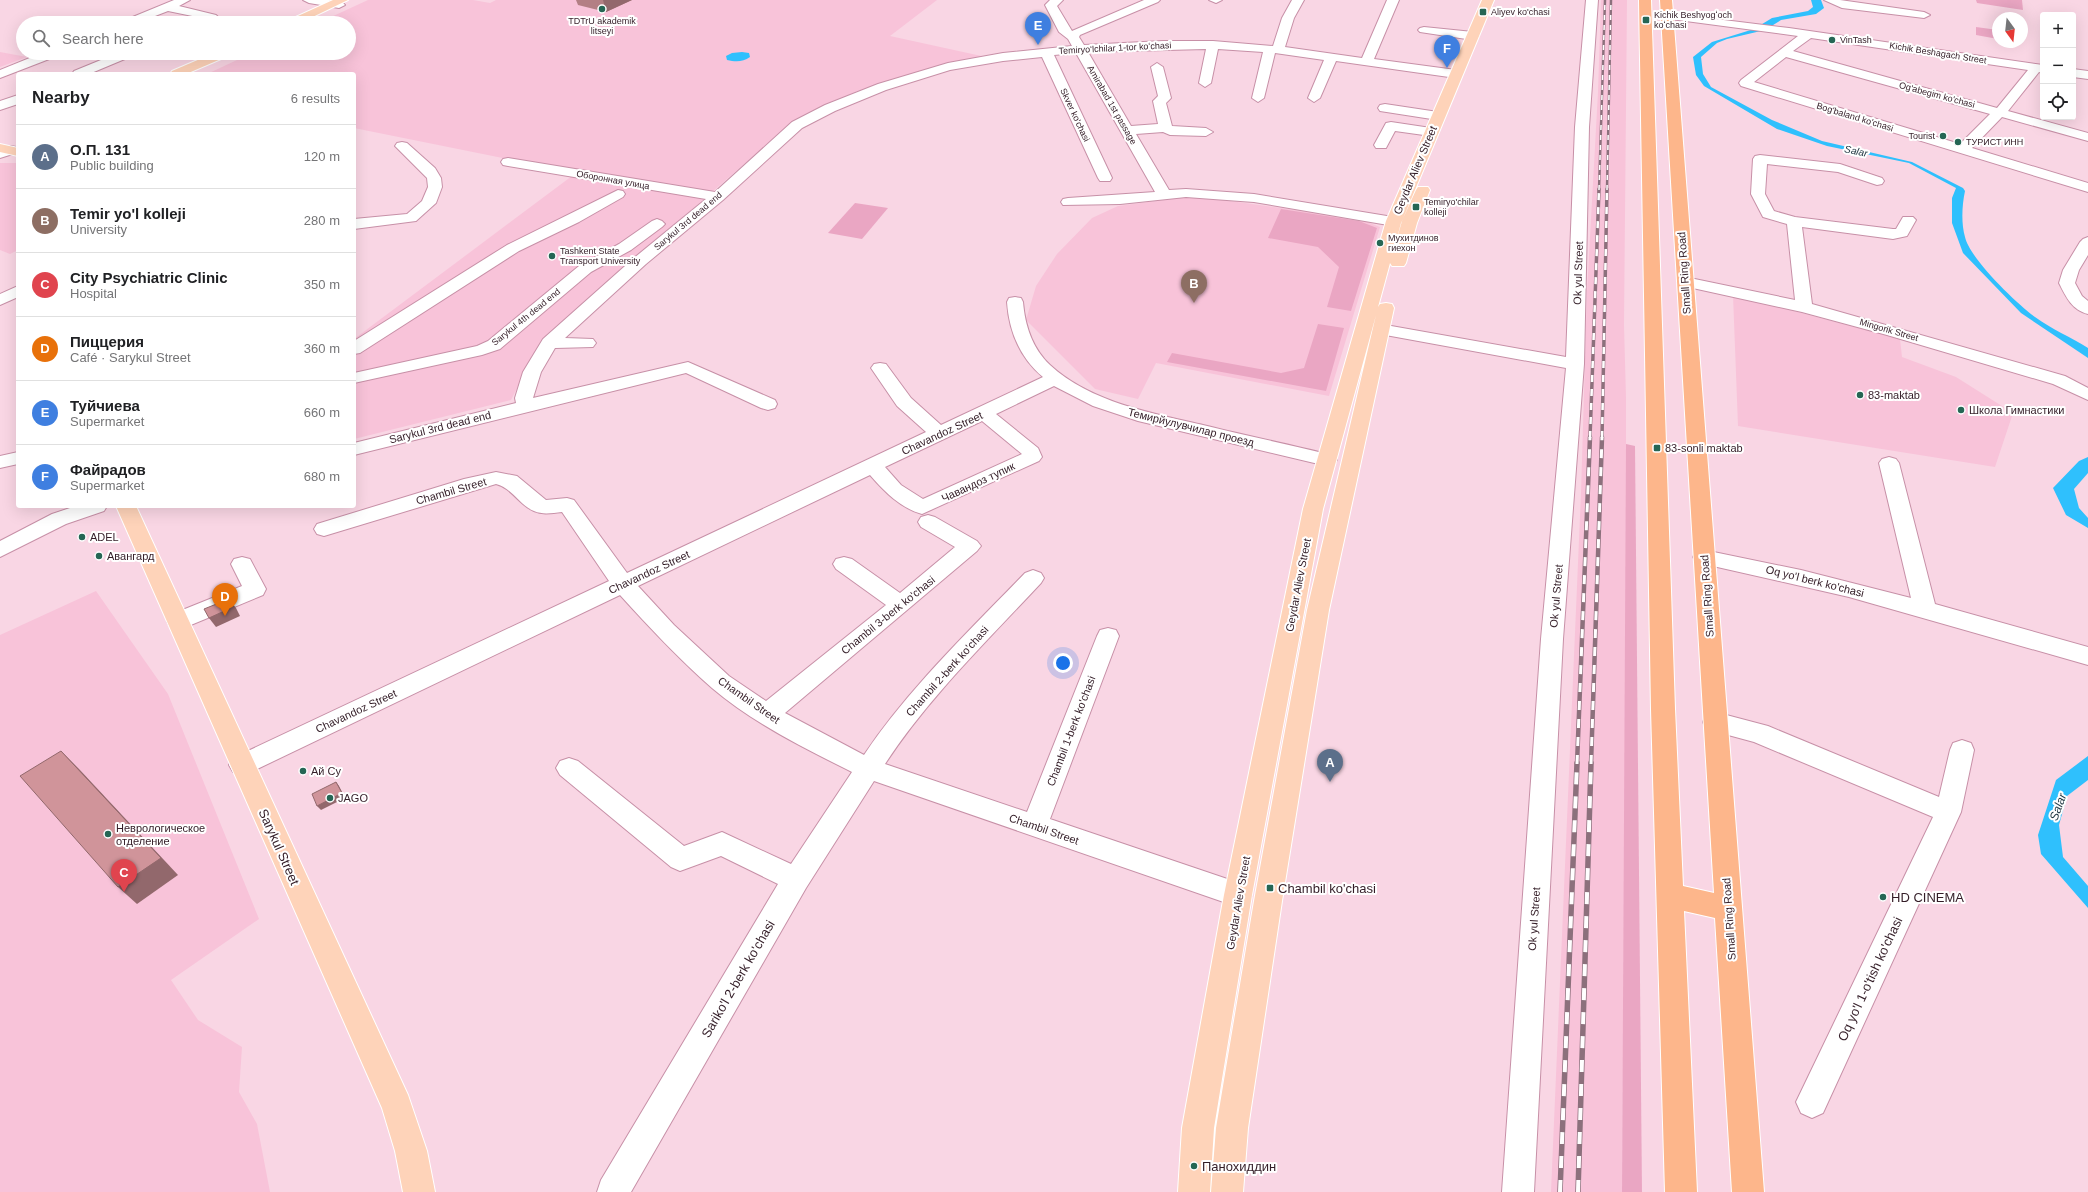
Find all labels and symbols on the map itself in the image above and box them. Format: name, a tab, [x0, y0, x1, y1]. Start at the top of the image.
marker: TDTrU akademik litseyi	[597, 4, 607, 14]
marker: Aliyev ko'chasi	[1478, 7, 1488, 17]
place label: Aliyev ko'chasi	[1491, 7, 1550, 17]
place label: Kichik Beshyogʻoch koʻchasi	[1654, 10, 1732, 30]
pin: E	[1025, 12, 1051, 45]
north arrow	[1992, 12, 2028, 48]
marker: Kichik Beshyogʻoch koʻchasi	[1641, 15, 1651, 25]
place label: TDTrU akademik litseyi	[568, 16, 636, 36]
pin: F	[1434, 35, 1460, 68]
marker: VinTash	[1827, 35, 1837, 45]
place label: VinTash	[1840, 35, 1872, 45]
street label: Temiryo‘lchilar 1-tor koʻchasi	[1058, 40, 1172, 56]
street label: Kichik Beshagach Street	[1889, 40, 1988, 66]
street label: Amirabad 1st passage	[1085, 64, 1139, 146]
street label: Og'abegim ko'chasi	[1898, 80, 1976, 110]
street label: Skver ko'chasi	[1058, 87, 1092, 143]
street label: Bog'baland ko'chasi	[1816, 101, 1894, 133]
street label: Geydar Aliev Street	[1391, 124, 1439, 216]
place label: Tourist	[1908, 131, 1935, 141]
marker: Tourist	[1938, 131, 1948, 141]
marker: ТУРИСТ ИНН	[1953, 137, 1963, 147]
place label: ТУРИСТ ИНН	[1966, 137, 2023, 147]
water label: Salar	[1843, 143, 1869, 159]
street label: Оборонная улица	[576, 169, 650, 191]
street label: Sarykul 3rd dead end	[652, 190, 724, 252]
place label: Temiryo'chilar kolleji	[1424, 197, 1479, 217]
marker: Temiryo'chilar kolleji	[1411, 202, 1421, 212]
street label: Small Ring Road	[1675, 231, 1693, 315]
place label: Мухитдинов гиехон	[1388, 233, 1439, 253]
marker: Мухитдинов гиехон	[1375, 238, 1385, 248]
street label: Ok yul Street	[1571, 241, 1585, 305]
place label: Tashkent State Transport University	[560, 246, 641, 266]
marker: Tashkent State Transport University	[547, 251, 557, 261]
pin: B	[1181, 270, 1207, 303]
street label: Sarykul 4th dead end	[490, 286, 562, 348]
street label: Mingorik Street	[1859, 317, 1920, 343]
place label: 83-maktab	[1868, 389, 1920, 401]
marker: 83-maktab	[1855, 390, 1865, 400]
place label: Школа Гимнастики	[1969, 404, 2064, 416]
marker: Школа Гимнастики	[1956, 405, 1966, 415]
street label: Темирйулувчилар проезд	[1127, 406, 1256, 449]
street label: Sarykul 3rd dead end	[388, 409, 492, 445]
street label: Chavandoz Street	[900, 409, 984, 457]
place label: 83-sonli maktab	[1665, 442, 1743, 454]
marker: 83-sonli maktab	[1652, 443, 1662, 453]
street label: Чавандоз тупик	[939, 460, 1017, 504]
street label: Chambil Street	[414, 475, 488, 507]
place label: ADEL	[90, 531, 119, 543]
marker: ADEL	[77, 532, 87, 542]
street label: Geydar Aliev Street	[1283, 537, 1313, 633]
street label: Chavandoz Street	[607, 548, 691, 596]
place label: Авангард	[107, 550, 155, 562]
marker: Авангард	[94, 551, 104, 561]
street label: Small Ring Road	[1698, 554, 1716, 638]
street label: Oq yo'l berk ko'chasi	[1765, 563, 1865, 599]
street label: Ok yul Street	[1547, 564, 1565, 628]
street label: Chambil 3-berk ko'chasi	[839, 574, 937, 656]
pin: D	[212, 583, 238, 616]
street label: Chambil 2-berk ko'chasi	[903, 623, 991, 719]
your location	[1053, 653, 1073, 673]
street label: Chambil Street	[716, 674, 782, 726]
street label: Chambil 1-berk ko'chasi	[1044, 674, 1098, 788]
street label: Chavandoz Street	[314, 687, 398, 735]
pin: A	[1317, 749, 1343, 782]
place label: Ай Су	[311, 765, 341, 777]
marker: Ай Су	[298, 766, 308, 776]
water label: Salar	[2047, 791, 2070, 823]
place label: JAGO	[338, 792, 368, 804]
marker: JAGO	[325, 793, 335, 803]
street label: Sarykul Street	[256, 807, 303, 888]
street label: Chambil Street	[1008, 811, 1080, 847]
place label: Неврологическое отделение	[116, 822, 205, 847]
marker: Неврологическое отделение	[103, 829, 113, 839]
street label: Geydar Aliev Street	[1224, 855, 1252, 951]
pin: C	[111, 859, 137, 892]
street label: Small Ring Road	[1720, 877, 1738, 961]
place label: Chambil ko'chasi	[1278, 881, 1376, 896]
marker: Chambil ko'chasi	[1265, 883, 1275, 893]
street label: Ok yul Street	[1526, 887, 1542, 951]
place label: HD CINEMA	[1891, 890, 1964, 905]
marker: HD CINEMA	[1878, 892, 1888, 902]
street label: Oq yo'l 1-o'tish ko'chasi	[1835, 914, 1905, 1044]
street label: Sariko'l 2-berk ko'chasi	[698, 918, 778, 1040]
place label: Панохиддин	[1202, 1159, 1276, 1174]
marker: Панохиддин	[1189, 1161, 1199, 1171]

